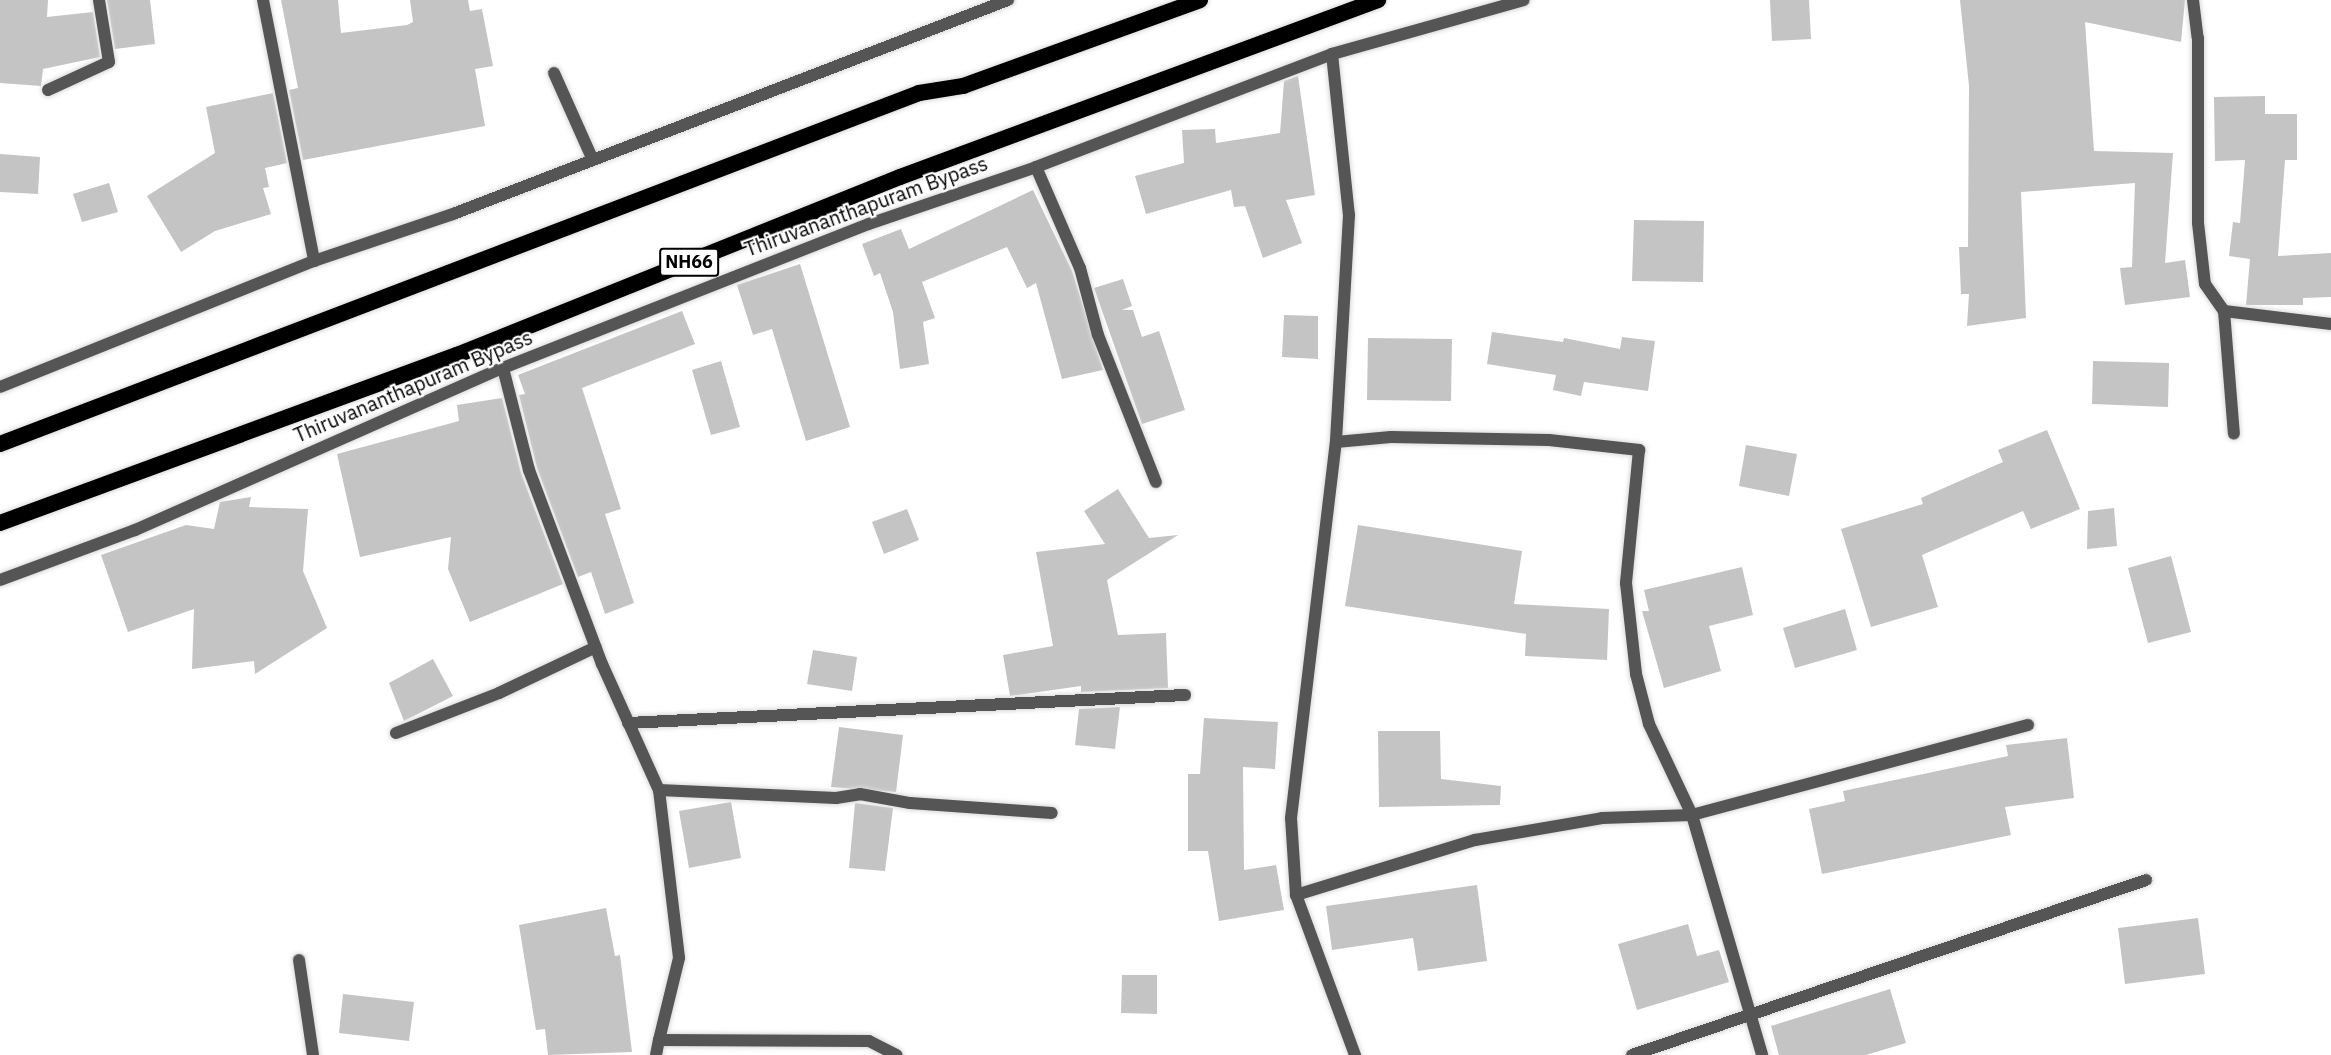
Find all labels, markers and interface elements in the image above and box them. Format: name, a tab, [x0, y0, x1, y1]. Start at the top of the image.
street label: Thiruvananthapuram Bypass	[741, 151, 991, 261]
road number: NH66	[659, 247, 719, 277]
street label: Thiruvananthapuram Bypass	[290, 325, 536, 447]

